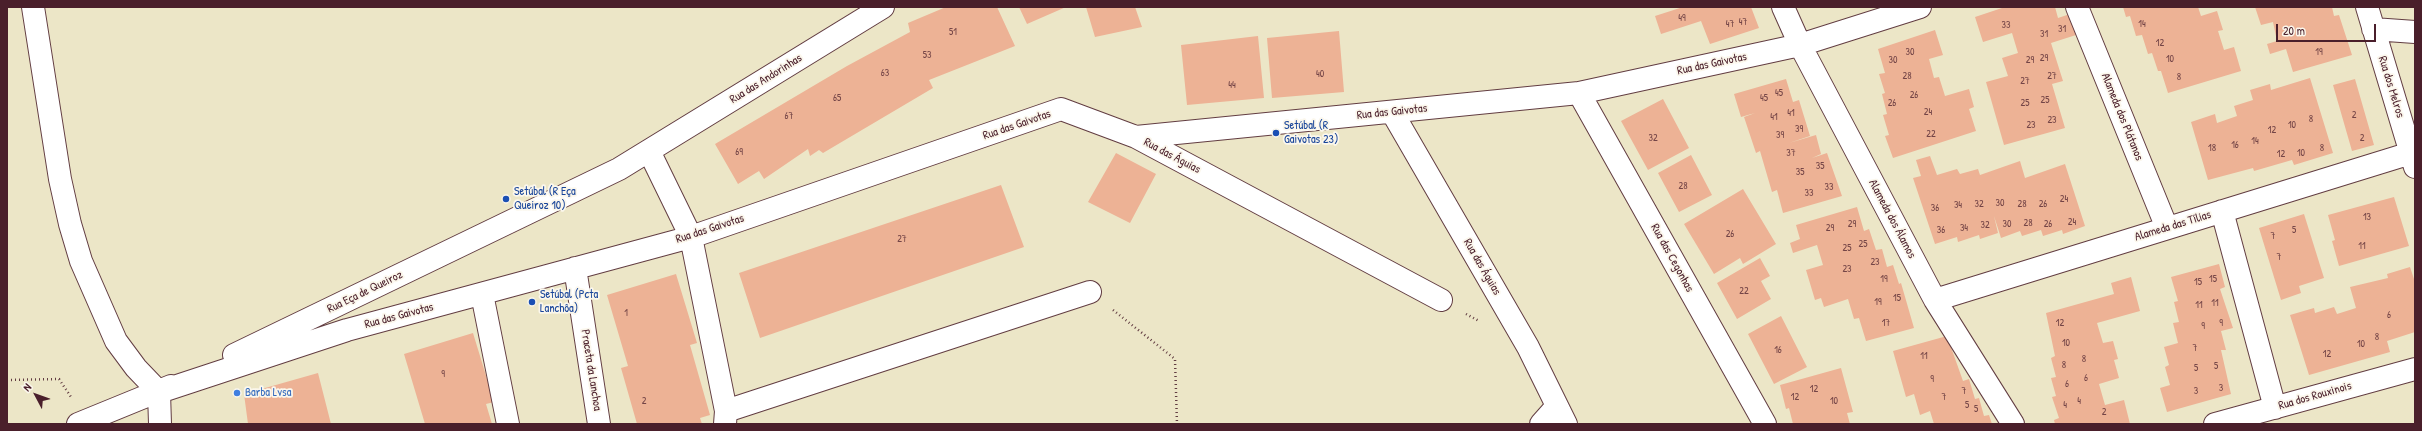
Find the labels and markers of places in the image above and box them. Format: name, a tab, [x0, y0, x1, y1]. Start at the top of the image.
place label: Setúbal (R Gaivotas 23)	[1284, 119, 1338, 147]
marker: Setúbal (R Gaivotas 23)	[1271, 128, 1281, 138]
place label: Setúbal (R Eça Queiroz 10)	[514, 185, 576, 213]
marker: Setúbal (R Eça Queiroz 10)	[501, 194, 511, 204]
place label: Setúbal (Pcta Lanchôa)	[540, 288, 598, 316]
marker: Setúbal (Pcta Lanchôa)	[527, 297, 537, 307]
place label: Barba Lvsa	[245, 386, 291, 400]
marker: Barba Lvsa	[232, 388, 242, 398]

